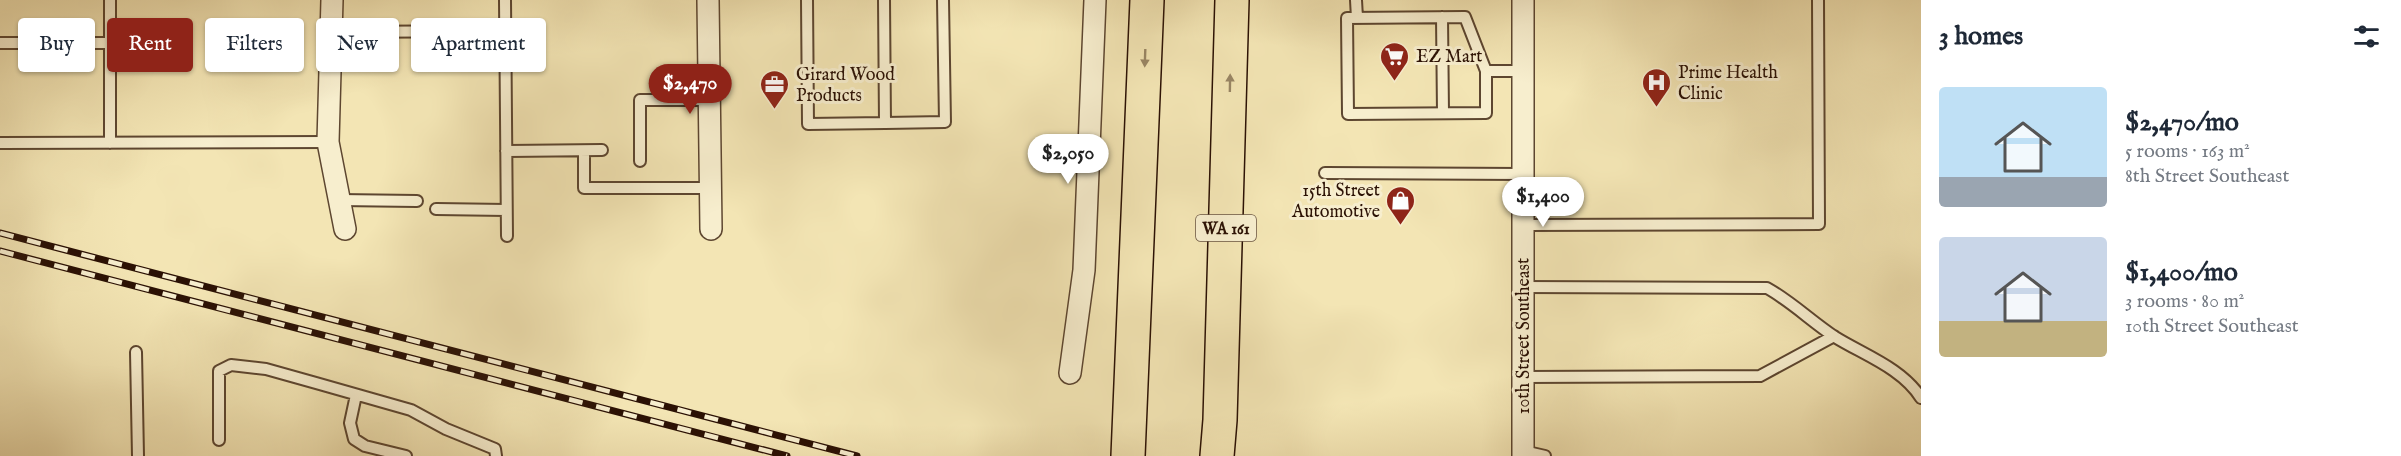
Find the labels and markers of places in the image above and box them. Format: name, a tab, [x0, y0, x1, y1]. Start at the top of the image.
supermarket icon: EZ Mart	[1379, 40, 1411, 82]
place label: EZ Mart	[1416, 46, 1483, 69]
place label: Prime Health Clinic	[1678, 62, 1778, 106]
pin: $2,470	[641, 64, 739, 115]
place label: Girard Wood Products	[796, 64, 895, 108]
hospital icon: Prime Health Clinic	[1641, 66, 1673, 108]
office icon: Girard Wood Products	[759, 68, 791, 110]
pin: $2,050	[1019, 134, 1117, 185]
pin: $1,400	[1494, 177, 1592, 228]
place label: 15th Street Automotive	[1291, 180, 1380, 224]
shop icon: 15th Street Automotive	[1385, 184, 1417, 226]

